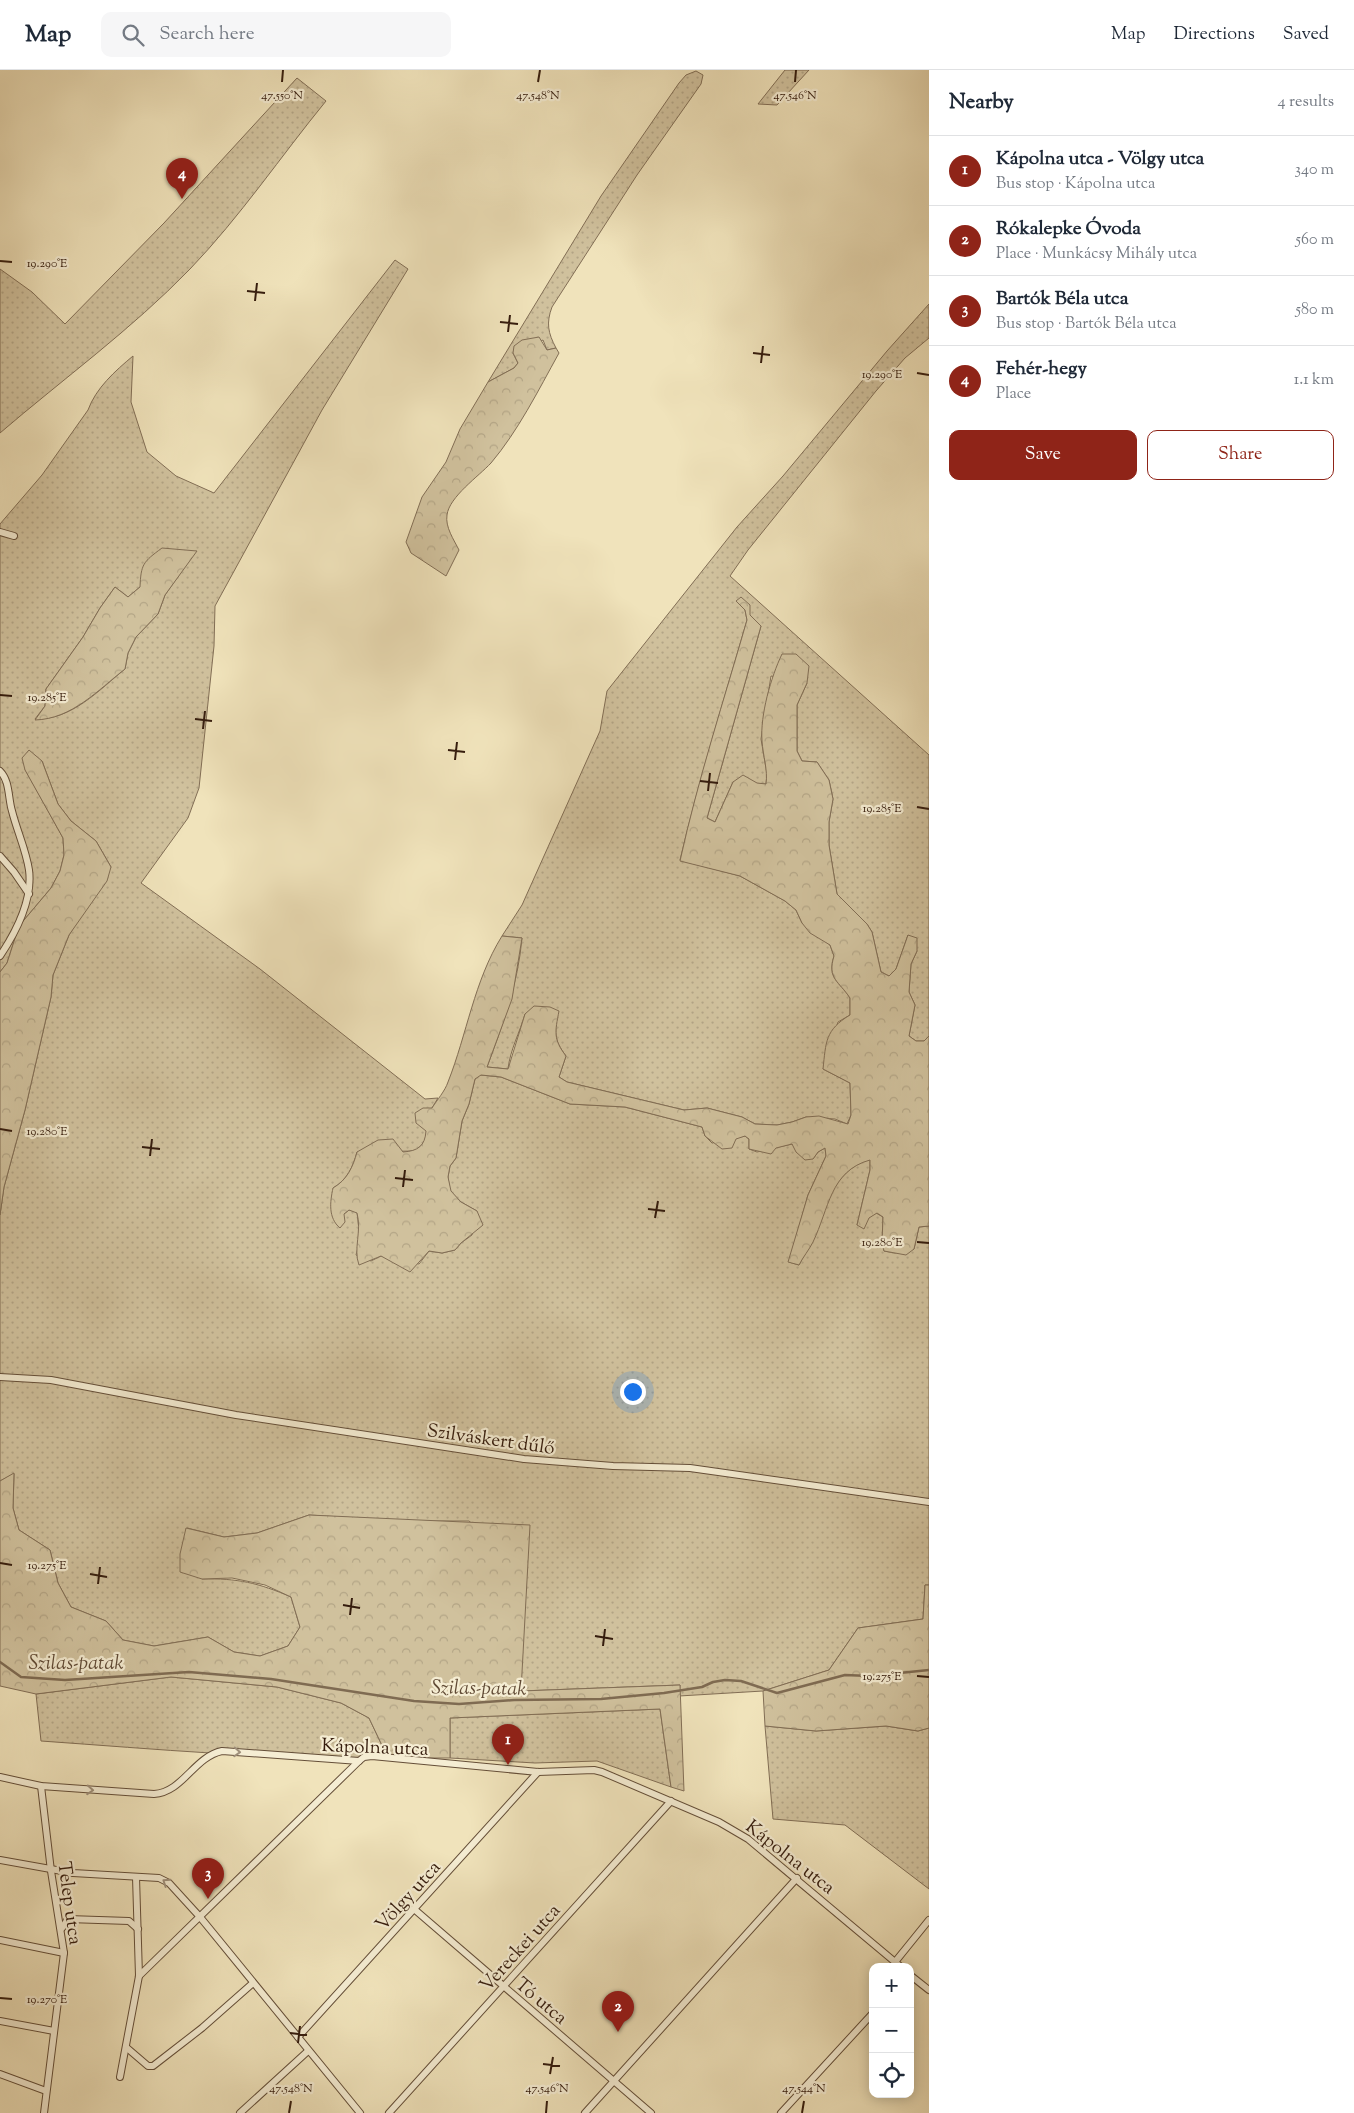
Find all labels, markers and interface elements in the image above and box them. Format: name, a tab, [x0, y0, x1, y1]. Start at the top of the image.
search box	[101, 12, 451, 57]
text: Map	[25, 18, 71, 52]
icon: search	[119, 21, 147, 49]
text: Search here	[159, 21, 255, 48]
text: Map	[1111, 22, 1146, 48]
text: Directions	[1174, 22, 1255, 48]
text: Saved	[1283, 22, 1329, 48]
text: 47.550°N	[261, 87, 303, 105]
text: 47.548°N	[516, 87, 560, 105]
text: 47.546°N	[773, 87, 817, 105]
text: Nearby	[949, 88, 1014, 118]
text: 4 results	[1278, 91, 1334, 114]
text: Kápolna utca - Völgy utca	[996, 146, 1204, 173]
pin: 4	[166, 158, 198, 199]
text: 1	[962, 159, 968, 182]
text: 340 m	[1295, 159, 1334, 182]
text: Bus stop · Kápolna utca	[996, 173, 1155, 196]
text: Rókalepke Óvoda	[996, 216, 1141, 243]
text: 2	[961, 229, 969, 252]
text: 560 m	[1295, 229, 1334, 252]
text: Place · Munkácsy Mihály utca	[996, 243, 1197, 266]
text: 19.290°E	[27, 255, 68, 273]
text: Bartók Béla utca	[996, 286, 1128, 313]
text: 3	[962, 299, 968, 322]
text: 580 m	[1295, 299, 1334, 322]
text: Bus stop · Bartók Béla utca	[996, 313, 1177, 336]
text: Fehér-hegy	[996, 356, 1087, 383]
text: 19.290°E	[862, 366, 903, 384]
text: 4	[961, 369, 969, 392]
text: 1.1 km	[1294, 369, 1334, 392]
text: Place	[996, 383, 1031, 406]
button: Save	[949, 430, 1137, 480]
button: Share	[1147, 430, 1334, 480]
text: 19.285°E	[28, 689, 67, 707]
text: 19.285°E	[863, 800, 902, 818]
text: 19.280°E	[27, 1123, 68, 1141]
text: 19.280°E	[862, 1234, 903, 1252]
your location	[620, 1379, 646, 1405]
street label: Szilváskert dűlő	[425, 1418, 556, 1463]
text: 19.275°E	[28, 1557, 67, 1575]
water label: Szilas-patak	[28, 1650, 124, 1679]
text: 19.275°E	[863, 1668, 902, 1686]
water label: Szilas-patak	[431, 1674, 527, 1705]
pin: 1	[492, 1724, 524, 1765]
street label: Kápolna utca	[321, 1733, 429, 1764]
one-way arrow	[234, 1747, 242, 1757]
one-way arrow	[86, 1784, 94, 1795]
street label: Kápolna utca	[739, 1814, 840, 1902]
street label: Völgy utca	[370, 1855, 448, 1938]
pin: 3	[192, 1858, 224, 1899]
street label: Telep utca	[49, 1860, 88, 1947]
one-way arrow	[162, 1879, 171, 1889]
street label: Vereckei utca	[474, 1899, 568, 1999]
map controls	[869, 1963, 914, 2098]
button: +	[869, 1963, 914, 2008]
street label: Tó utca	[508, 1972, 573, 2032]
text: 19.270°E	[27, 1991, 68, 2009]
pin: 2	[602, 1991, 634, 2032]
button: −	[869, 2008, 914, 2053]
button: locate	[869, 2053, 914, 2098]
text: 47.548°N	[269, 2080, 313, 2098]
text: 47.546°N	[525, 2080, 569, 2098]
text: 47.544°N	[782, 2080, 826, 2098]

